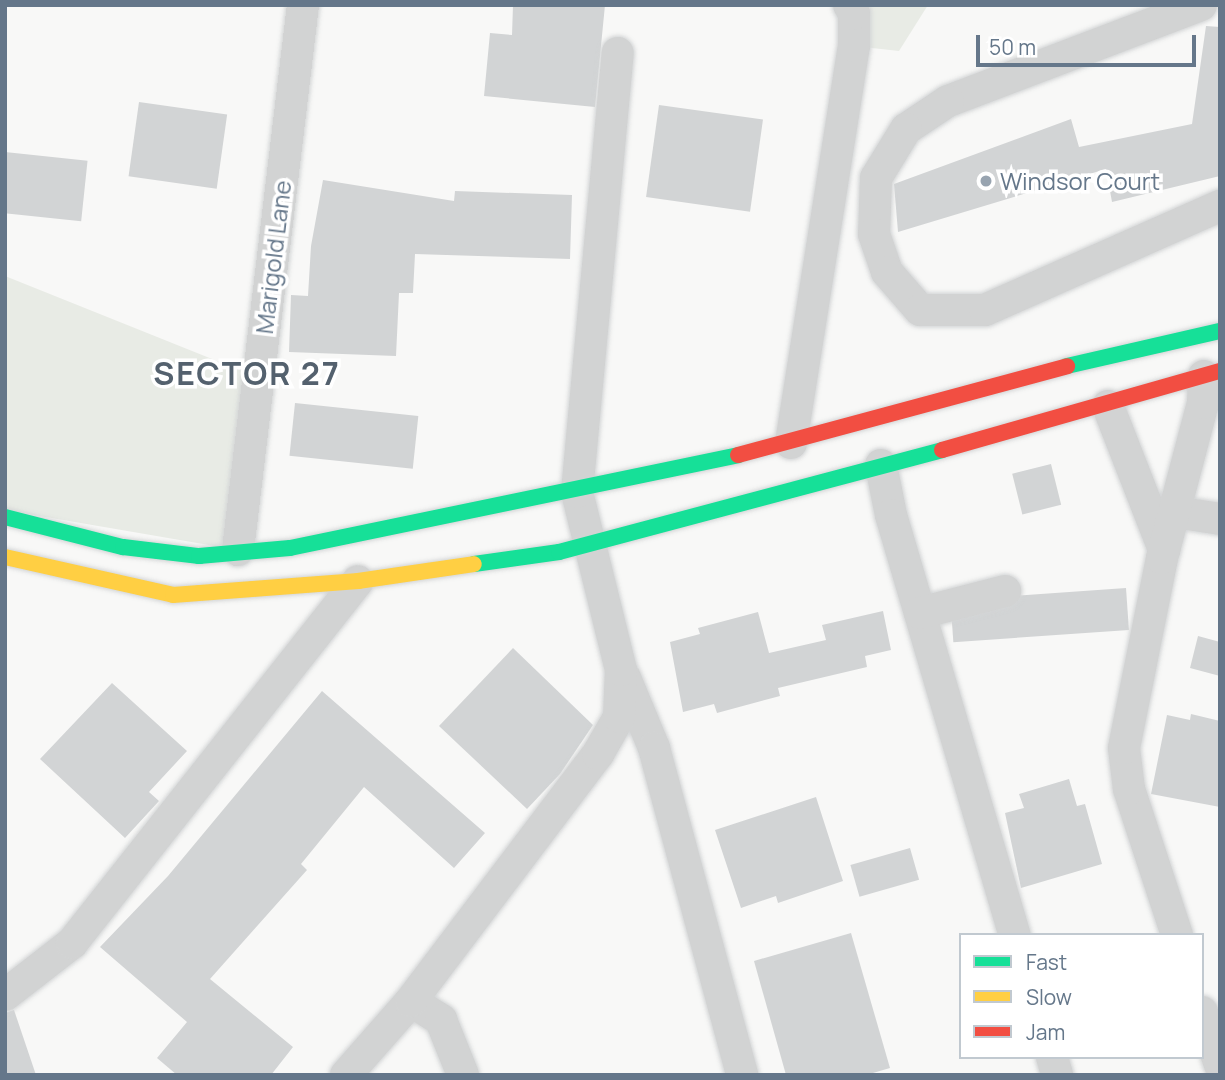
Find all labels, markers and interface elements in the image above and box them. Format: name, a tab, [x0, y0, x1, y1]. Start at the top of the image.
scale bar	[980, 21, 1200, 65]
text: 50 m	[989, 33, 1036, 61]
place label: Windsor Court	[1000, 167, 1160, 195]
marker: Windsor Court	[978, 173, 994, 189]
street label: Marigold Lane	[249, 179, 297, 335]
district label: SECTOR 27	[154, 354, 340, 392]
legend	[959, 933, 1204, 1059]
text: Fast	[1026, 948, 1067, 976]
text: Slow	[1026, 983, 1072, 1011]
text: Jam	[1026, 1018, 1065, 1046]

